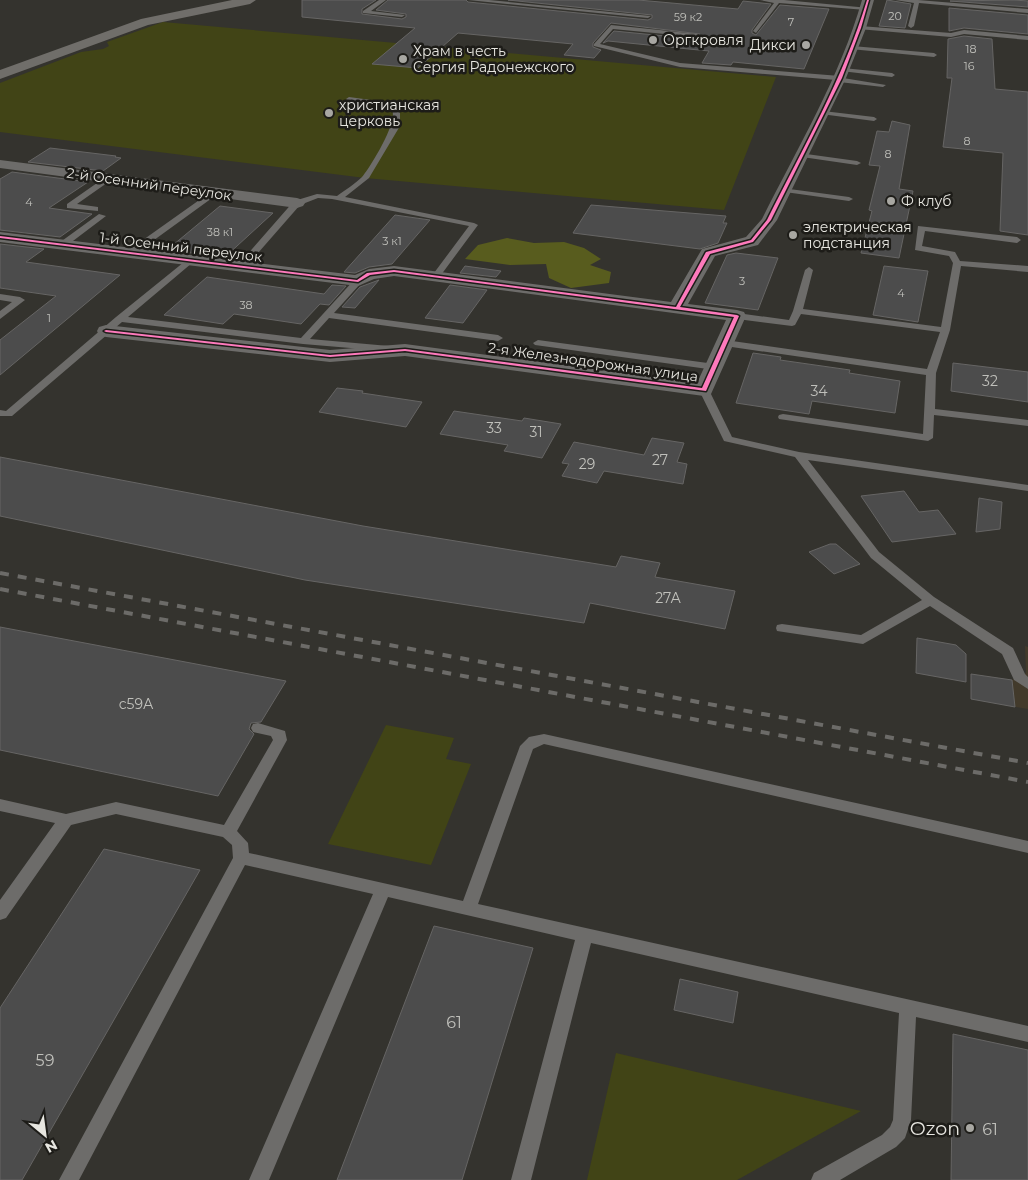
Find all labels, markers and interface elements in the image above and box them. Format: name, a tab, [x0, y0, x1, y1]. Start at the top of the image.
house number: 20	[888, 9, 902, 23]
house number: 59 к2	[674, 10, 702, 24]
house number: 7	[788, 15, 794, 29]
place label: Оргкровля	[663, 31, 744, 49]
marker: Оргкровля	[647, 34, 659, 46]
place label: Дикси	[750, 36, 796, 54]
marker: Дикси	[800, 39, 812, 51]
place label: Храм в честь Сергия Радонежского	[413, 42, 575, 76]
house number: 18	[966, 42, 977, 56]
marker: Храм в честь Сергия Радонежского	[397, 53, 409, 65]
house number: 16	[964, 59, 975, 73]
place label: христианская церковь	[339, 96, 440, 130]
marker: христианская церковь	[323, 107, 335, 119]
house number: 8	[963, 134, 971, 148]
house number: 8	[884, 147, 892, 161]
street label: 2-й Осенний переулок	[65, 164, 233, 204]
place label: Ф клуб	[901, 192, 951, 210]
house number: 4	[25, 195, 33, 209]
marker: Ф клуб	[885, 195, 897, 207]
place label: электрическая подстанция	[803, 218, 912, 252]
house number: 38 к1	[207, 225, 233, 239]
street label: 1-й Осенний переулок	[99, 228, 263, 266]
marker: электрическая подстанция	[787, 229, 799, 241]
house number: 3 к1	[382, 234, 402, 248]
house number: 3	[739, 274, 745, 288]
house number: 4	[897, 286, 905, 300]
house number: 38	[239, 298, 253, 312]
house number: 1	[47, 311, 51, 325]
street label: 2-я Железнодорожная улица	[487, 338, 699, 386]
house number: 32	[982, 372, 998, 390]
house number: 34	[810, 382, 828, 400]
house number: 33	[486, 419, 502, 437]
house number: 31	[530, 423, 542, 441]
house number: 27	[652, 451, 668, 469]
house number: 29	[579, 455, 595, 473]
house number: 27А	[655, 589, 681, 607]
house number: с59А	[119, 695, 154, 713]
house number: 61	[446, 1013, 462, 1032]
house number: 59	[36, 1051, 54, 1070]
north arrow	[20, 1110, 70, 1160]
place label: Ozon	[910, 1117, 960, 1140]
house number: 61	[982, 1120, 998, 1139]
marker: Ozon	[964, 1122, 976, 1134]
text: N	[42, 1136, 61, 1157]

